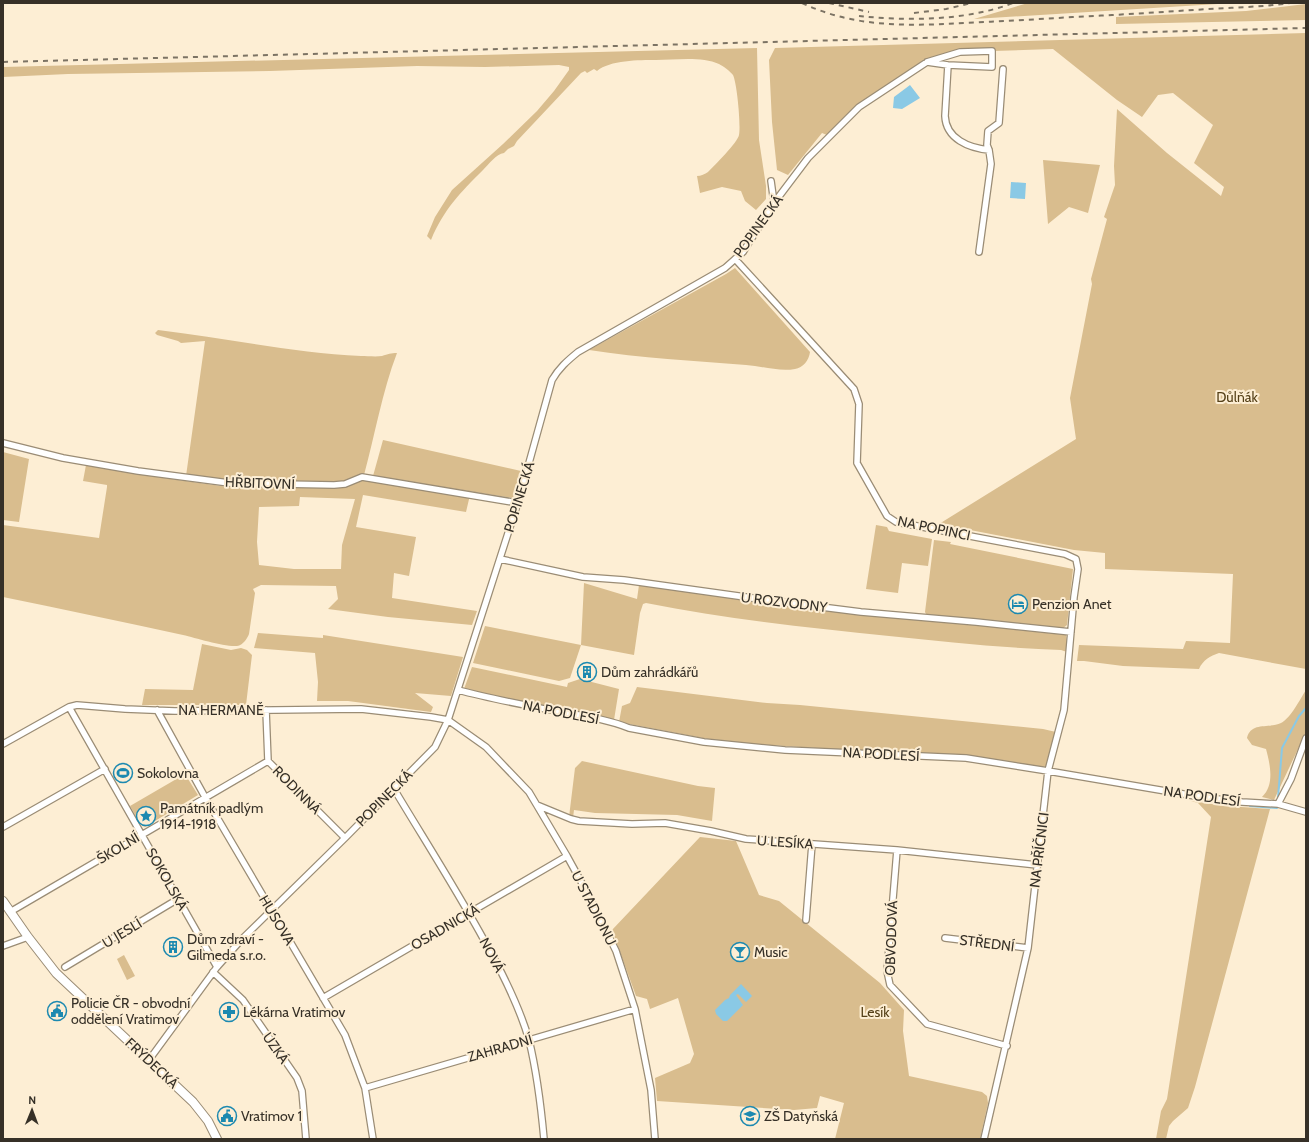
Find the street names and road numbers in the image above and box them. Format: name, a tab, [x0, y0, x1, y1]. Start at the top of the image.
street label: POPINECKÁ	[729, 191, 787, 261]
street label: POPINECKÁ	[500, 459, 538, 535]
street label: HŘBITOVNÍ	[225, 473, 296, 493]
street label: NA POPINCI	[896, 511, 972, 545]
street label: U ROZVODNY	[740, 588, 829, 616]
street label: NA PODLESÍ	[521, 696, 601, 728]
street label: NA HERMANĚ	[178, 701, 264, 719]
street label: NA PODLESÍ	[842, 743, 920, 765]
street label: RODINNÁ	[269, 762, 325, 818]
street label: POPINECKÁ	[352, 766, 416, 830]
street label: NA PODLESÍ	[1163, 782, 1242, 810]
street label: NA PŘÍČNICI	[1025, 811, 1053, 889]
street label: ŠKOLNÍ	[93, 828, 143, 868]
street label: U LESÍKA	[756, 831, 814, 853]
street label: SOKOLSKÁ	[142, 845, 192, 914]
street label: U STADIONU	[568, 868, 620, 948]
street label: HUSOVA	[255, 892, 299, 949]
street label: OSADNICKÁ	[407, 900, 483, 954]
street label: OBVODOVÁ	[881, 900, 901, 976]
street label: U JESLÍ	[99, 914, 146, 952]
street label: STŘEDNÍ	[958, 931, 1016, 955]
street label: NOVÁ	[475, 934, 509, 976]
street label: ÚZKÁ	[259, 1029, 293, 1068]
street label: ZAHRADNÍ	[465, 1030, 535, 1066]
street label: FRÝDECKÁ	[122, 1034, 183, 1093]

